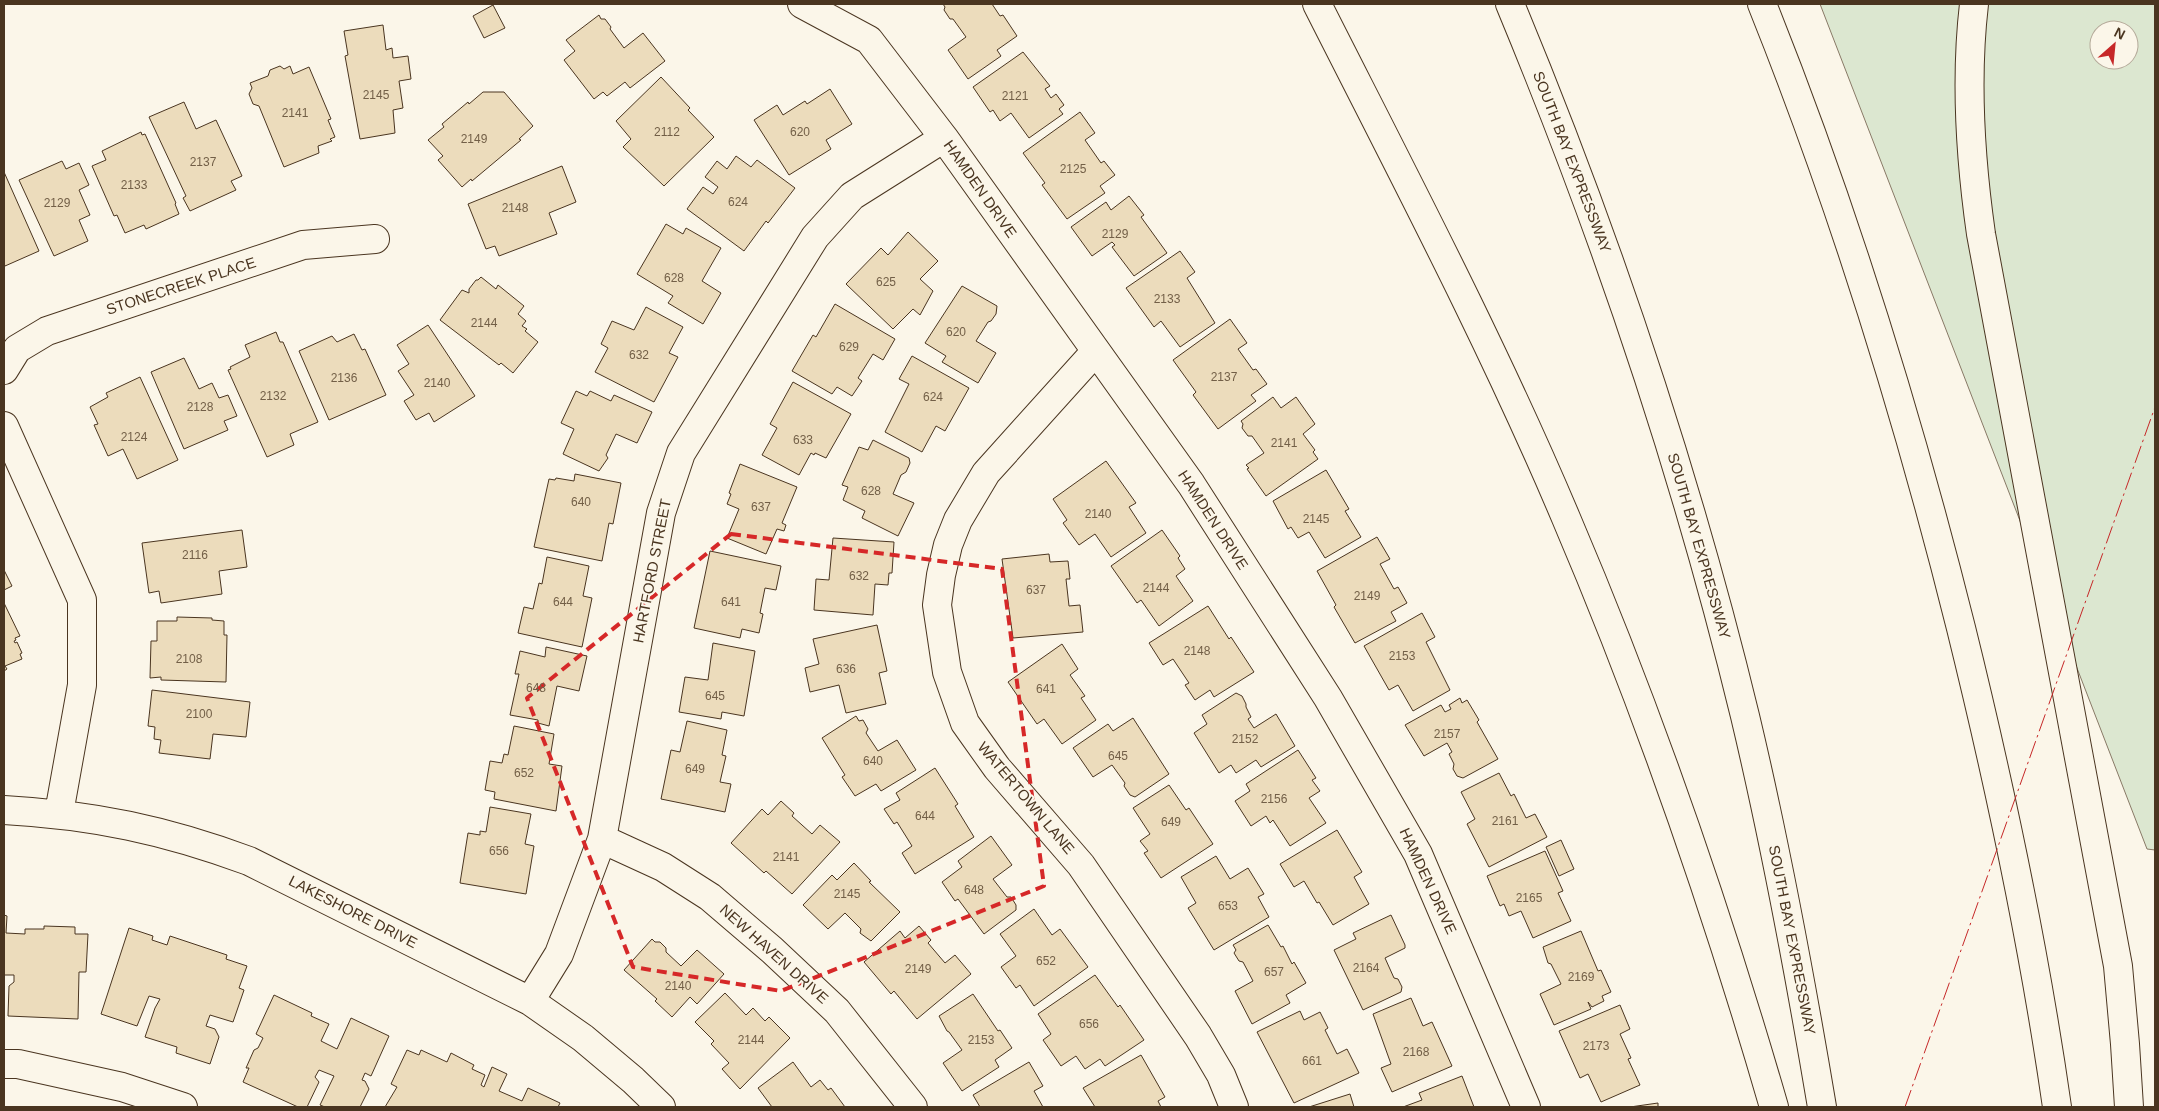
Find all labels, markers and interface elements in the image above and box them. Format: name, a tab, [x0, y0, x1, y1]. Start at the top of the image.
north arrow	[2089, 20, 2139, 70]
text: N	[2112, 24, 2128, 43]
street label: SOUTH BAY EXPRESSWAY	[1530, 69, 1615, 255]
house number: 2145	[363, 88, 390, 102]
house number: 2121	[1002, 89, 1029, 103]
house number: 2141	[282, 106, 309, 120]
house number: 2112	[654, 125, 680, 139]
house number: 620	[790, 125, 810, 139]
house number: 2149	[461, 132, 488, 146]
street label: HAMDEN DRIVE	[940, 137, 1020, 241]
house number: 2137	[190, 155, 217, 169]
house number: 2125	[1060, 162, 1087, 176]
house number: 2133	[121, 178, 148, 192]
house number: 624	[728, 195, 748, 209]
house number: 2129	[44, 196, 71, 210]
house number: 2148	[502, 201, 529, 215]
house number: 2129	[1102, 227, 1129, 241]
street label: STONECREEK PLACE	[104, 253, 258, 318]
house number: 628	[664, 271, 684, 285]
house number: 625	[876, 275, 896, 289]
house number: 2133	[1154, 292, 1181, 306]
house number: 2144	[471, 316, 498, 330]
house number: 620	[946, 325, 966, 339]
house number: 629	[839, 340, 859, 354]
house number: 632	[629, 348, 649, 362]
house number: 2137	[1211, 370, 1238, 384]
house number: 2136	[331, 371, 358, 385]
house number: 2140	[424, 376, 451, 390]
house number: 2132	[260, 389, 287, 403]
house number: 624	[923, 390, 943, 404]
house number: 2128	[187, 400, 214, 414]
house number: 2124	[121, 430, 148, 444]
house number: 633	[793, 433, 813, 447]
house number: 2141	[1271, 436, 1298, 450]
street label: SOUTH BAY EXPRESSWAY	[1665, 451, 1734, 641]
street label: HAMDEN DRIVE	[1175, 467, 1252, 573]
house number: 628	[861, 484, 881, 498]
house number: 640	[571, 495, 591, 509]
street label: HARTFORD STREET	[629, 497, 674, 644]
house number: 637	[751, 500, 771, 514]
house number: 2140	[1085, 507, 1112, 521]
house number: 2145	[1303, 512, 1330, 526]
house number: 2116	[182, 548, 208, 562]
house number: 632	[849, 569, 869, 583]
house number: 2144	[1143, 581, 1170, 595]
house number: 637	[1026, 583, 1046, 597]
house number: 2149	[1354, 589, 1381, 603]
house number: 644	[553, 595, 573, 609]
house number: 641	[721, 595, 741, 609]
house number: 2148	[1184, 644, 1211, 658]
house number: 2153	[1389, 649, 1416, 663]
house number: 2108	[176, 652, 203, 666]
house number: 636	[836, 662, 856, 676]
house number: 648	[526, 681, 546, 695]
house number: 641	[1036, 682, 1056, 696]
house number: 645	[705, 689, 725, 703]
house number: 2100	[186, 707, 213, 721]
house number: 2157	[1434, 727, 1461, 741]
house number: 2152	[1232, 732, 1259, 746]
street label: WATERTOWN LANE	[975, 738, 1078, 857]
house number: 645	[1108, 749, 1128, 763]
house number: 640	[863, 754, 883, 768]
house number: 649	[685, 762, 705, 776]
house number: 652	[514, 766, 534, 780]
house number: 2156	[1261, 792, 1288, 806]
house number: 644	[915, 809, 935, 823]
house number: 2161	[1492, 814, 1519, 828]
house number: 649	[1161, 815, 1181, 829]
street label: HAMDEN DRIVE	[1396, 825, 1460, 937]
house number: 656	[489, 844, 509, 858]
street label: SOUTH BAY EXPRESSWAY	[1766, 844, 1819, 1036]
house number: 2141	[773, 850, 800, 864]
street label: LAKESHORE DRIVE	[286, 872, 420, 951]
house number: 648	[964, 883, 984, 897]
house number: 2145	[834, 887, 861, 901]
house number: 2165	[1516, 891, 1543, 905]
house number: 653	[1218, 899, 1238, 913]
street label: NEW HAVEN DRIVE	[717, 901, 832, 1007]
house number: 652	[1036, 954, 1056, 968]
house number: 2164	[1353, 961, 1380, 975]
house number: 2149	[905, 962, 932, 976]
house number: 657	[1264, 965, 1284, 979]
house number: 2169	[1568, 970, 1595, 984]
house number: 2140	[665, 979, 692, 993]
house number: 656	[1079, 1017, 1099, 1031]
house number: 2144	[738, 1033, 765, 1047]
house number: 2153	[968, 1033, 995, 1047]
house number: 2173	[1583, 1039, 1610, 1053]
house number: 2168	[1403, 1045, 1430, 1059]
house number: 661	[1302, 1054, 1322, 1068]

